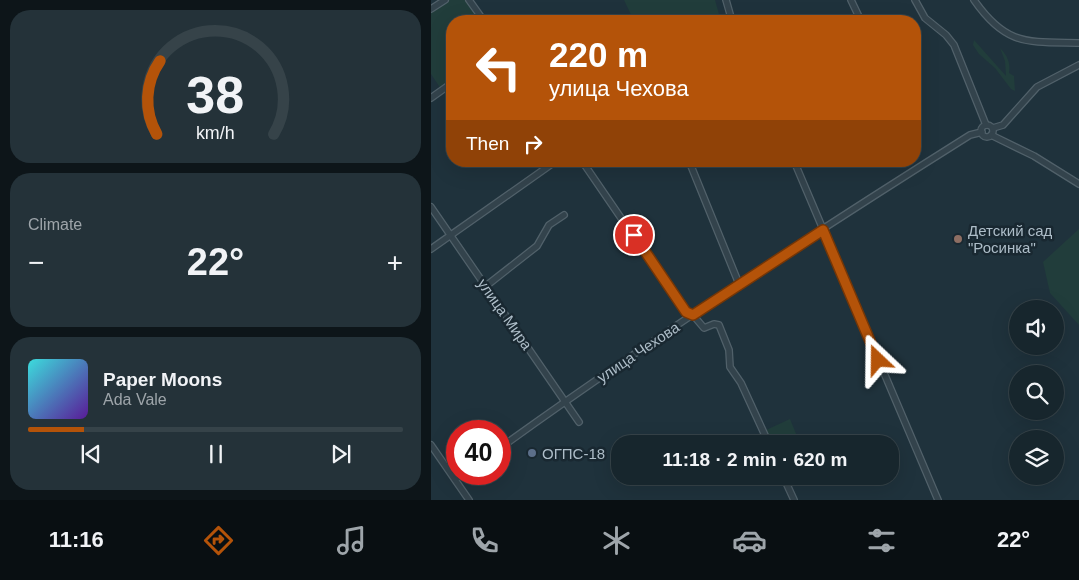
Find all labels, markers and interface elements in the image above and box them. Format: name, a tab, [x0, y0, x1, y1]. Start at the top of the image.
icon: left	[466, 35, 531, 100]
text: 220 m	[549, 35, 648, 74]
text: 38	[187, 66, 244, 124]
text: улица Чехова	[549, 76, 689, 101]
text: km/h	[196, 123, 235, 143]
icon: right	[519, 130, 547, 158]
text: Then	[466, 133, 509, 154]
pin	[613, 214, 655, 256]
text: Climate	[28, 216, 82, 233]
icon: arrive	[620, 221, 648, 249]
place label: Детский сад "Росинка"	[968, 222, 1053, 256]
marker: Детский сад "Росинка"	[952, 233, 964, 245]
text: 22°	[187, 241, 244, 283]
text: −	[28, 247, 44, 278]
text: +	[387, 247, 403, 278]
street label: улица Мира	[474, 275, 536, 353]
map controls	[1009, 300, 1064, 485]
button: sound	[1009, 300, 1064, 355]
street label: улица Чехова	[594, 318, 683, 386]
position arrow	[851, 333, 903, 385]
button: search	[1009, 365, 1064, 420]
text: Paper Moons	[103, 369, 222, 390]
text: Ada Vale	[103, 391, 167, 408]
speed limit sign: 40	[446, 420, 511, 485]
button: layers	[1009, 430, 1064, 485]
icon: previous	[77, 440, 105, 468]
icon: pause	[202, 440, 230, 468]
icon: next	[327, 440, 355, 468]
place label: ОГПС-18	[542, 445, 605, 462]
marker: ОГПС-18	[526, 447, 538, 459]
text: 11:18 · 2 min · 620 m	[663, 449, 847, 470]
icon: directions	[201, 523, 236, 558]
icon: music	[334, 523, 369, 558]
icon: phone	[467, 523, 502, 558]
icon: climate	[599, 523, 634, 558]
icon: car	[732, 523, 767, 558]
icon: filters	[864, 523, 899, 558]
text: 11:16	[49, 527, 104, 552]
text: 22°	[997, 527, 1030, 552]

